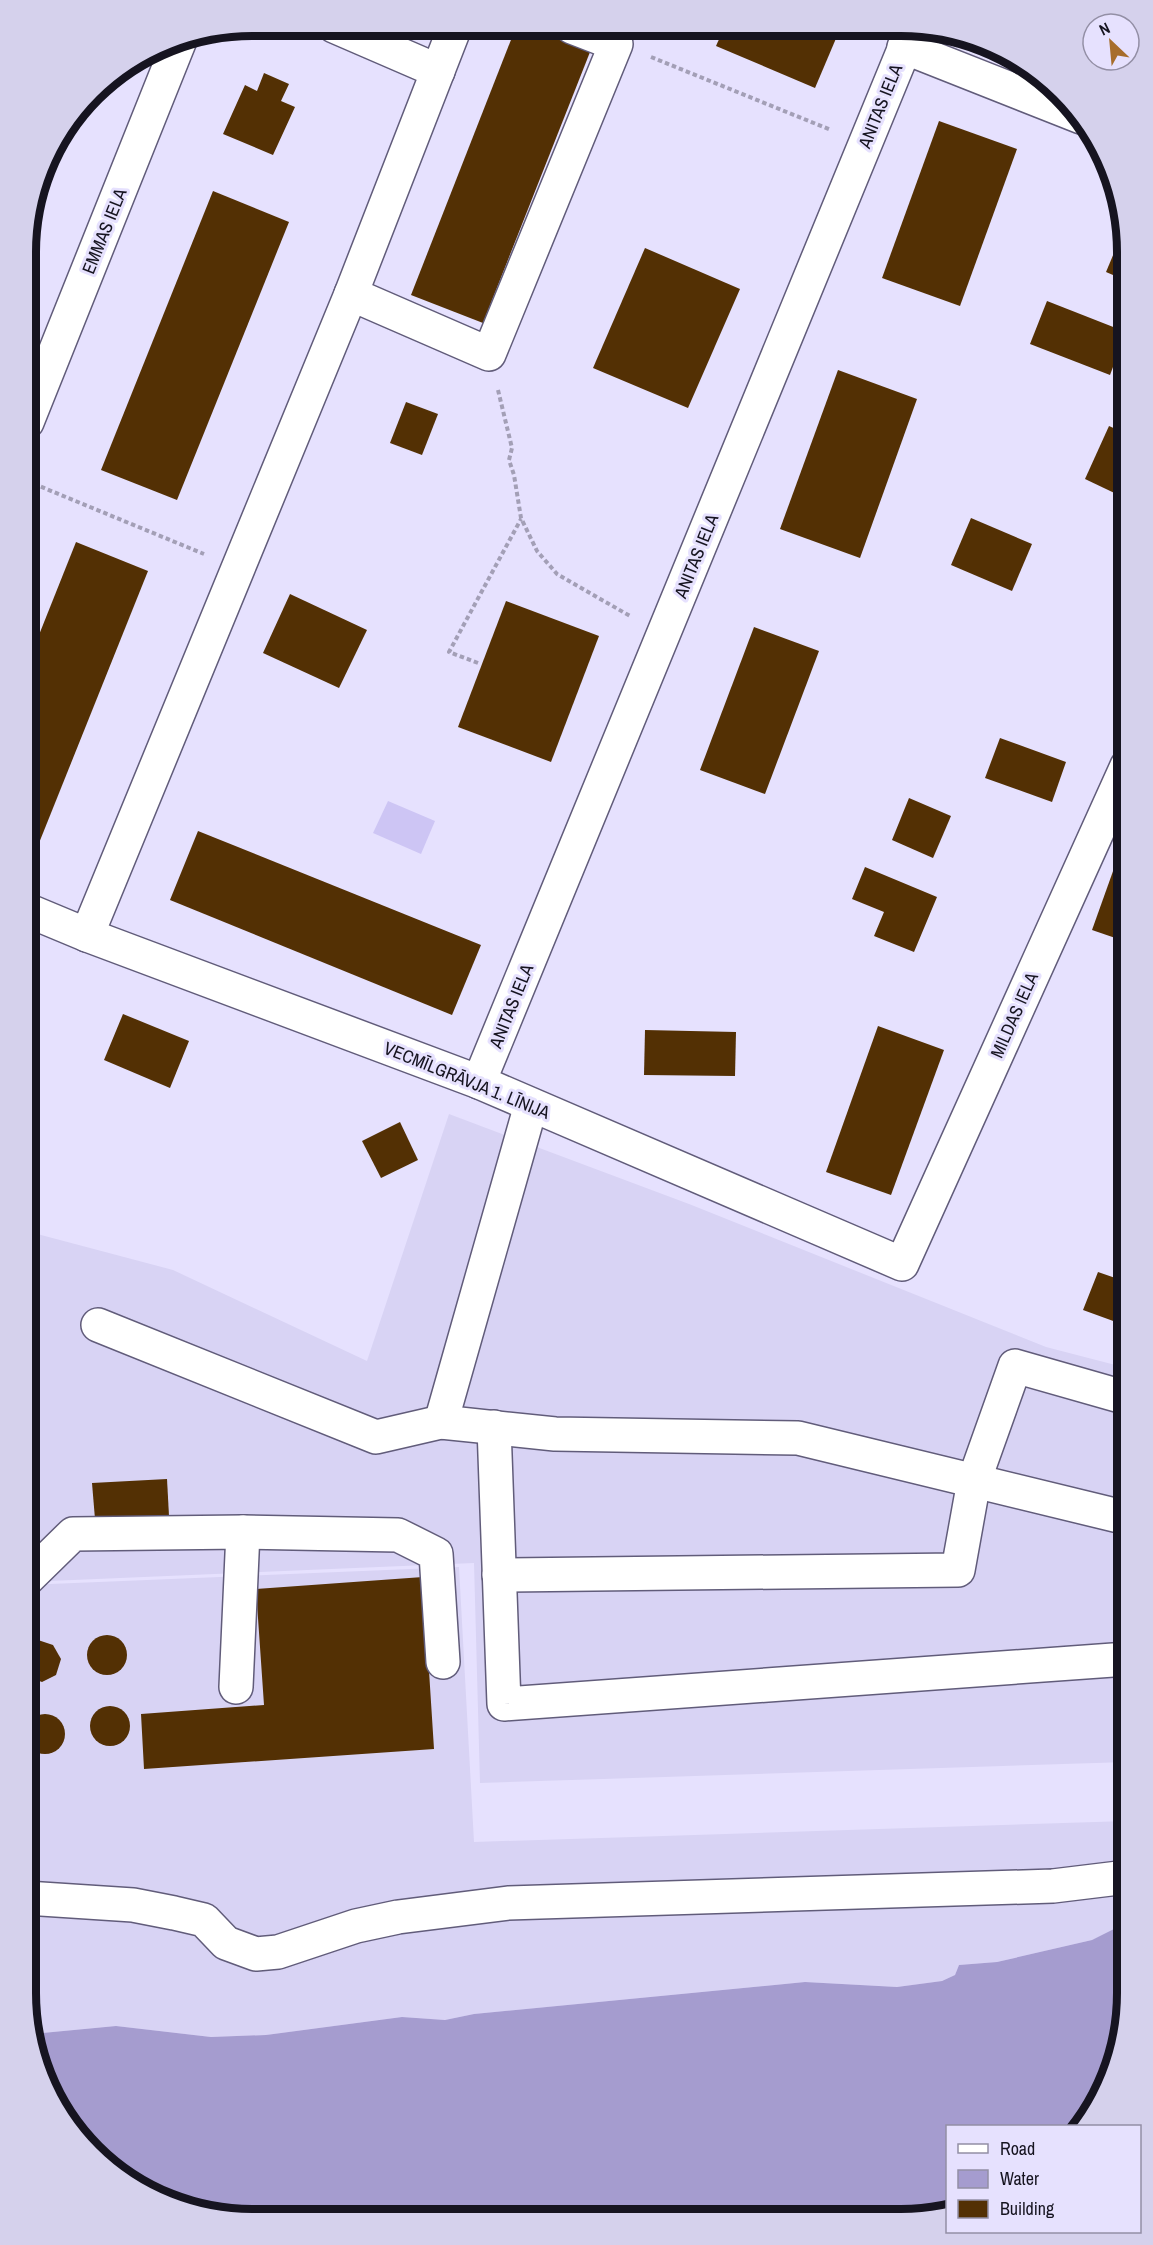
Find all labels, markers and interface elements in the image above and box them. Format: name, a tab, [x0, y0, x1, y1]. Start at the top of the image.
north arrow	[1081, 12, 1141, 72]
text: N	[1095, 17, 1114, 40]
street label: ANITAS IELA	[851, 60, 908, 153]
street label: EMMAS IELA	[76, 184, 133, 278]
street label: ANITAS IELA	[667, 510, 724, 603]
street label: ANITAS IELA	[482, 960, 539, 1053]
street label: MILDAS IELA	[984, 968, 1044, 1062]
street label: VECMĪLGRĀVJA 1. LĪNIJA	[380, 1035, 554, 1125]
legend	[946, 2125, 1141, 2233]
text: Road	[1000, 2136, 1035, 2161]
text: Water	[1000, 2166, 1039, 2191]
text: Building	[1000, 2196, 1055, 2221]

